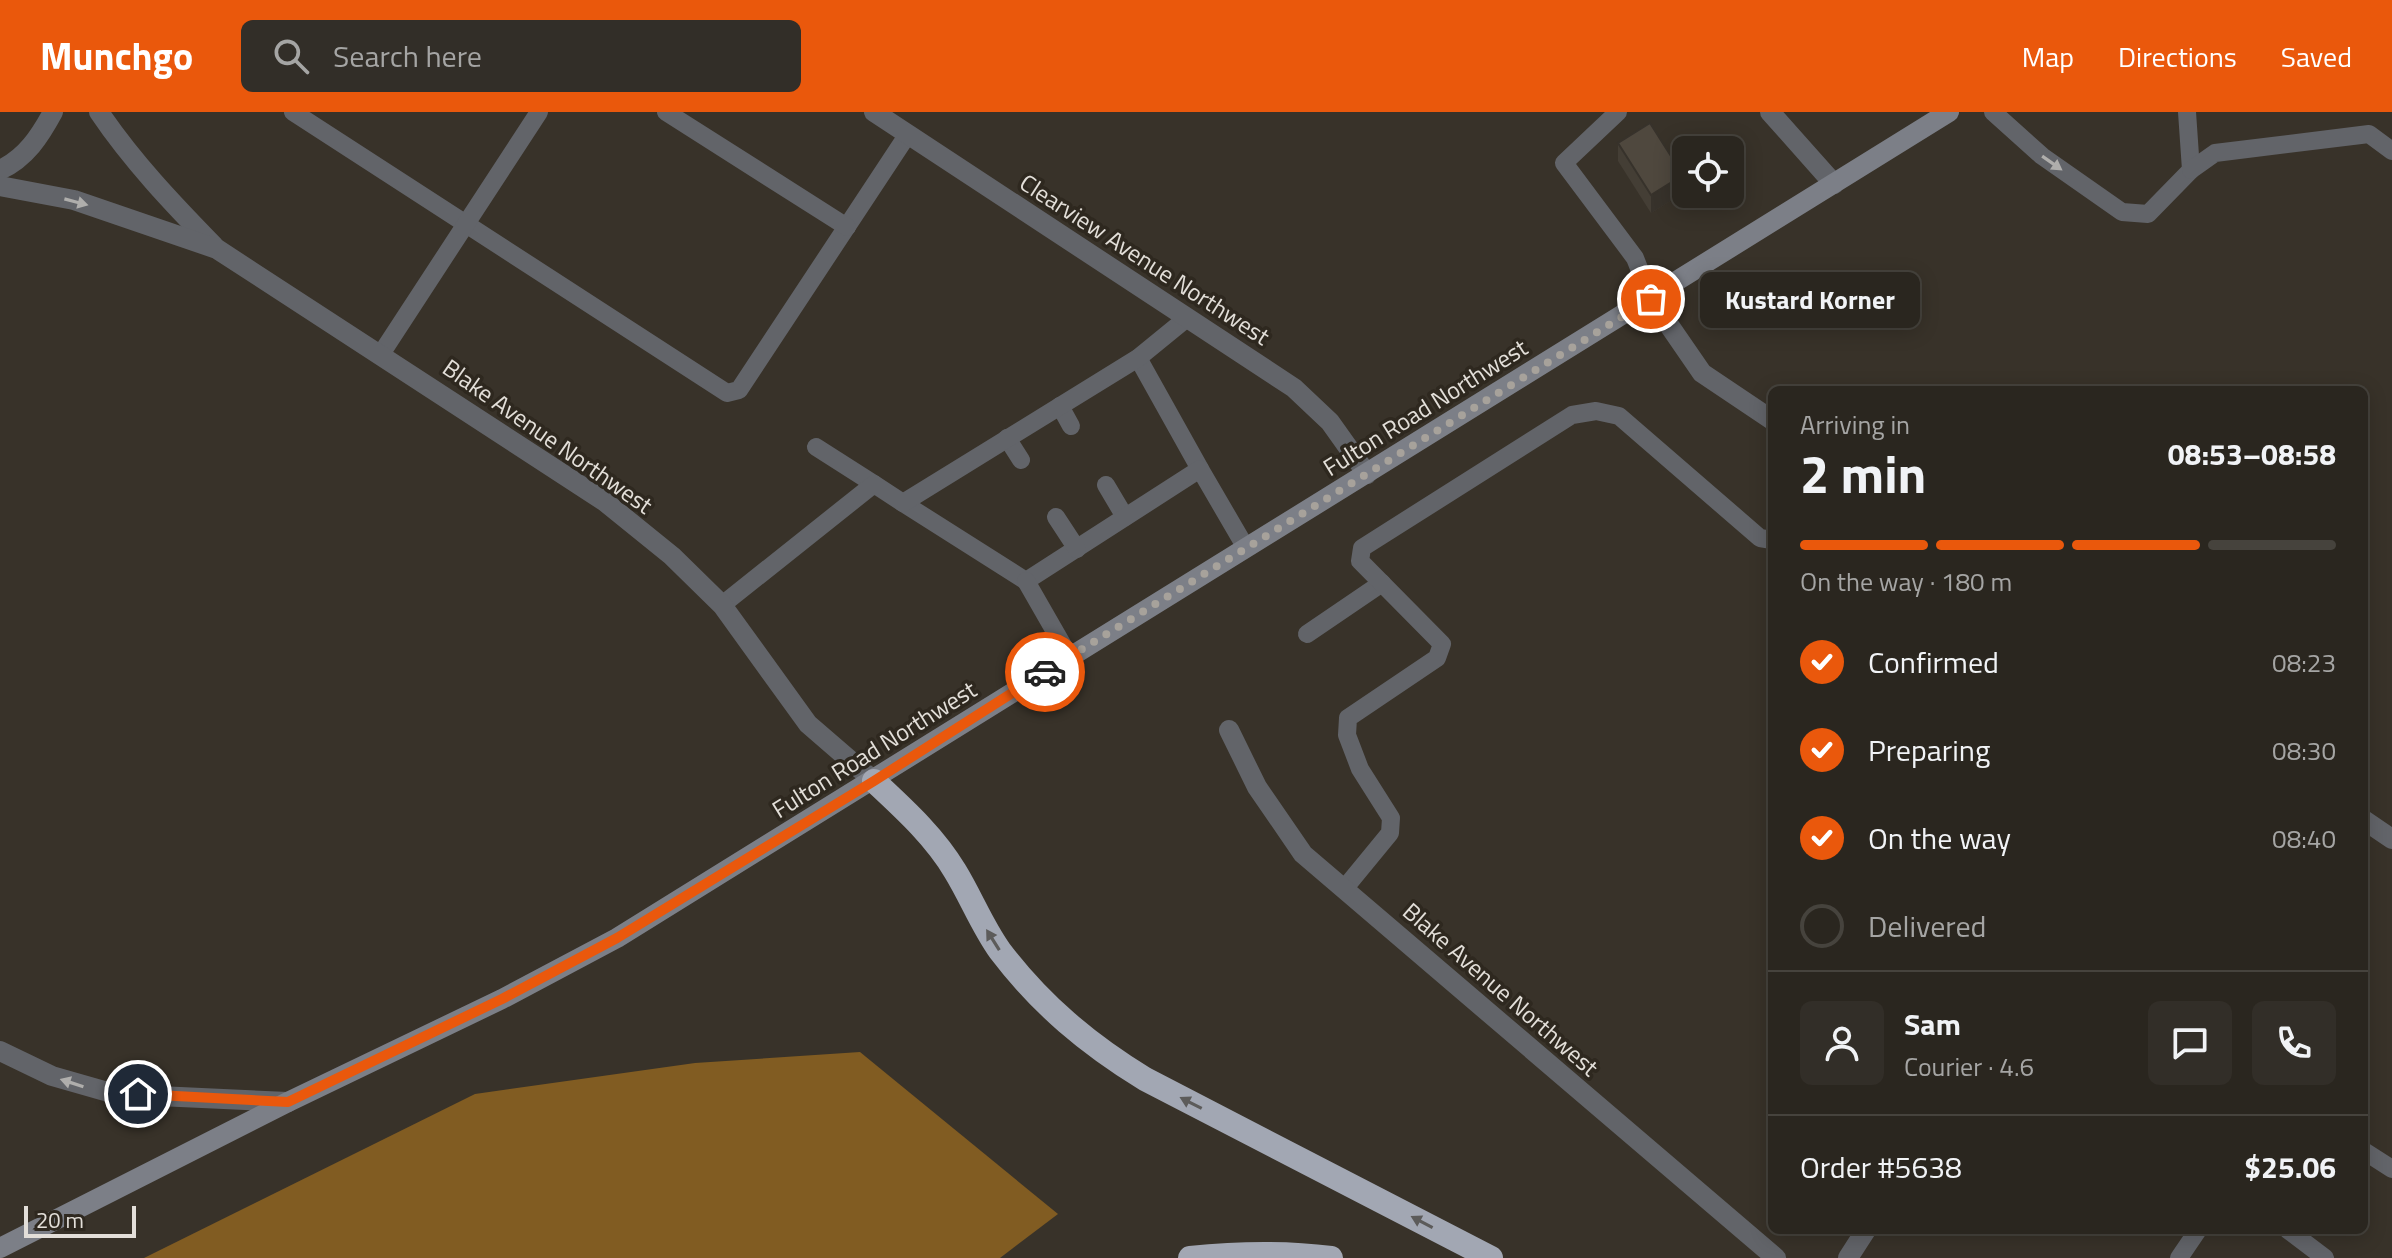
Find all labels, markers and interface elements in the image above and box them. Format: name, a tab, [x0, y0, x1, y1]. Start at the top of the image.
search box	[241, 20, 801, 92]
text: Munchgo	[40, 27, 193, 85]
text: Search here	[333, 33, 482, 79]
icon: search	[269, 34, 313, 78]
text: Map	[2022, 35, 2074, 78]
text: Directions	[2118, 35, 2237, 78]
text: Saved	[2281, 35, 2352, 78]
map controls	[1672, 136, 1744, 208]
button: locate	[1672, 136, 1744, 208]
one-way arrow	[2042, 155, 2063, 170]
street label: Clearview Avenue Northwest	[1013, 164, 1278, 354]
one-way arrow	[64, 196, 89, 208]
pin	[1617, 265, 1685, 333]
callout: Kustard Korner	[1699, 271, 1919, 327]
icon: bag	[1629, 277, 1673, 321]
text: Kustard Korner	[1725, 280, 1895, 319]
street label: Fulton Road Northwest	[1316, 329, 1535, 485]
street label: Blake Avenue Northwest	[436, 350, 661, 523]
text: Arriving in	[1800, 405, 1910, 444]
text: 08:53–08:58	[2168, 431, 2336, 477]
text: 2 min	[1800, 434, 1926, 513]
text: On the way · 180 m	[1800, 562, 2012, 601]
courier	[1005, 632, 1085, 712]
text: Confirmed	[1868, 639, 1999, 685]
icon: check	[1800, 640, 1844, 684]
text: 08:23	[2272, 643, 2336, 682]
icon: car	[1023, 650, 1067, 694]
street label: Fulton Road Northwest	[765, 671, 984, 827]
text: Preparing	[1868, 727, 1990, 773]
icon: check	[1800, 728, 1844, 772]
text: 08:30	[2272, 731, 2336, 770]
text: On the way	[1868, 815, 2011, 861]
icon: check	[1800, 816, 1844, 860]
text: 08:40	[2272, 819, 2336, 858]
street label: Blake Avenue Northwest	[1395, 894, 1607, 1085]
text: Delivered	[1868, 903, 1986, 949]
one-way arrow	[987, 929, 1001, 951]
button: person	[1800, 1001, 1884, 1085]
text: Sam	[1904, 1001, 1961, 1047]
button: chat	[2148, 1001, 2232, 1085]
button: phone	[2252, 1001, 2336, 1085]
text: Courier · 4.6	[1904, 1047, 2034, 1086]
pin	[104, 1060, 172, 1128]
icon: home	[116, 1072, 160, 1116]
one-way arrow	[60, 1076, 84, 1089]
one-way arrow	[1180, 1096, 1202, 1110]
text: Order #5638	[1800, 1144, 1962, 1190]
text: $25.06	[2244, 1144, 2336, 1190]
scale bar	[24, 1202, 136, 1238]
text: 20 m	[36, 1203, 84, 1237]
one-way arrow	[1411, 1215, 1434, 1228]

